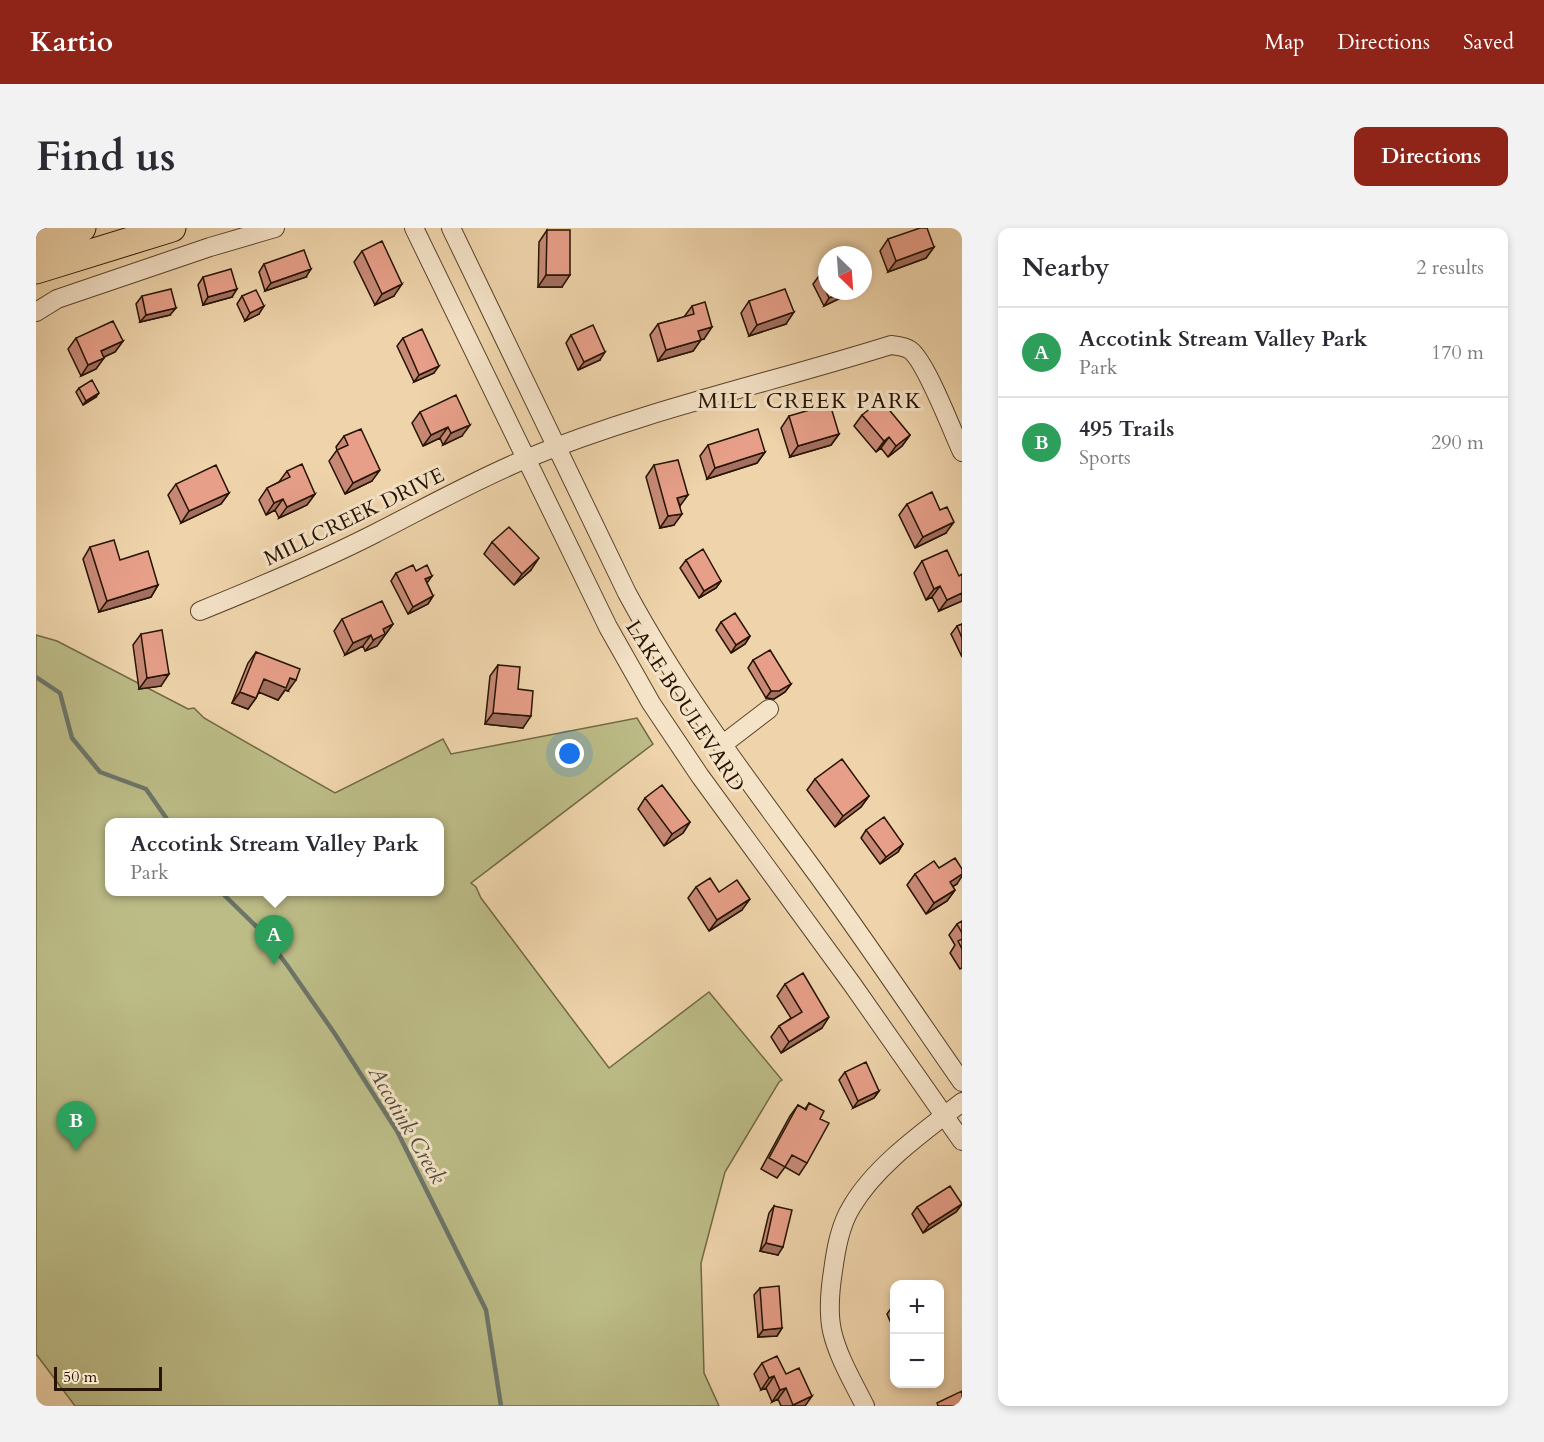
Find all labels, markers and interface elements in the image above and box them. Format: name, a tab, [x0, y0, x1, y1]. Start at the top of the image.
text: Kartio	[30, 23, 113, 61]
text: Map	[1264, 28, 1304, 57]
text: Directions	[1337, 28, 1430, 57]
text: Saved	[1463, 28, 1514, 57]
button: Directions	[1354, 127, 1508, 186]
text: Find us	[36, 128, 176, 185]
north arrow	[818, 246, 872, 300]
text: Nearby	[1022, 250, 1110, 285]
text: 2 results	[1416, 254, 1484, 281]
text: Accotink Stream Valley Park	[1079, 324, 1368, 354]
text: A	[1034, 339, 1049, 366]
text: 170 m	[1431, 339, 1484, 366]
text: Park	[1079, 354, 1117, 381]
district label: MILL CREEK PARK	[697, 386, 923, 416]
text: 495 Trails	[1079, 414, 1174, 444]
text: B	[1034, 429, 1049, 456]
text: 290 m	[1431, 429, 1484, 456]
text: Sports	[1079, 444, 1131, 471]
street label: MILLCREEK DRIVE	[259, 461, 449, 573]
street label: LAKE BOULEVARD	[619, 615, 751, 797]
your location	[555, 739, 584, 768]
popup	[105, 818, 444, 896]
text: Accotink Stream Valley Park	[130, 829, 419, 859]
text: Park	[130, 859, 169, 886]
pin: A	[254, 916, 294, 965]
water label: Accotink Creek	[361, 1059, 453, 1190]
pin: B	[56, 1102, 96, 1151]
map controls	[890, 1280, 944, 1388]
button: +	[890, 1280, 944, 1334]
button: −	[890, 1334, 944, 1388]
scale bar	[54, 1364, 162, 1392]
text: 50 m	[63, 1366, 97, 1388]

